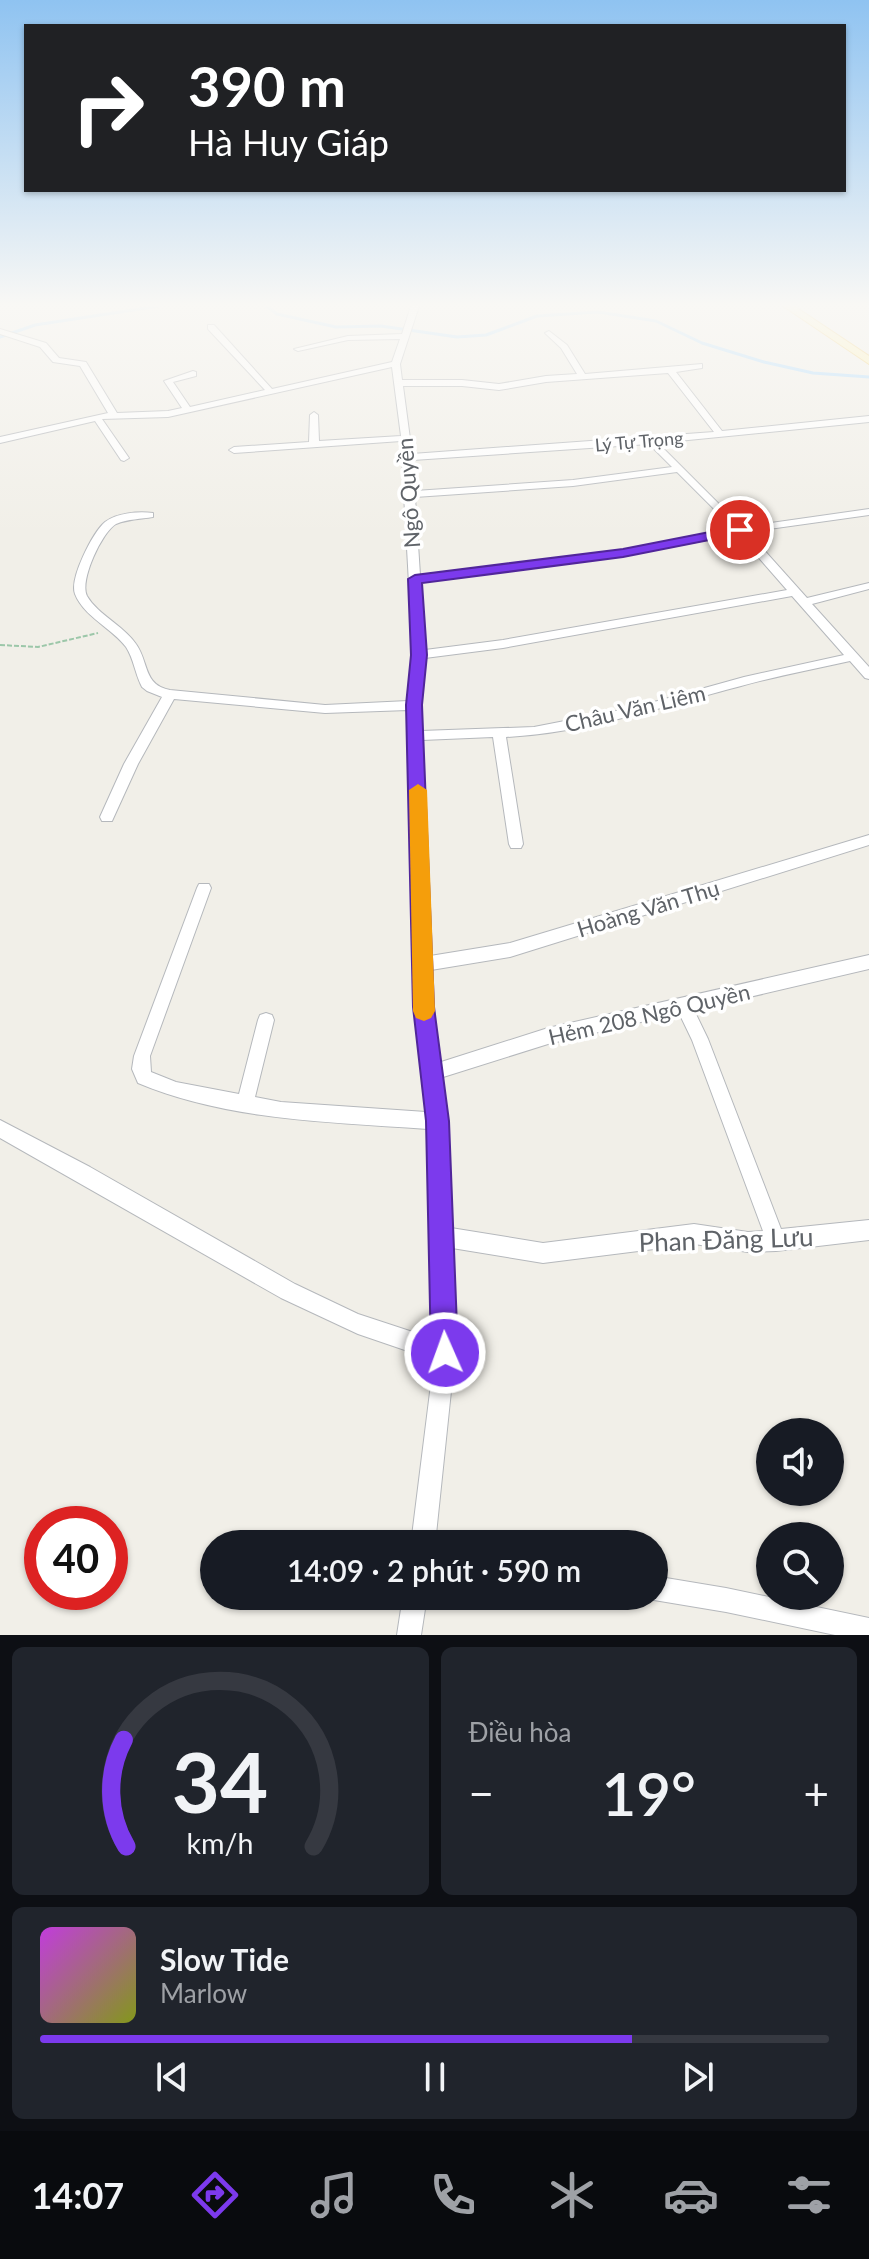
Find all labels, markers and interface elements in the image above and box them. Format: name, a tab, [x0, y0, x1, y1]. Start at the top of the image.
text: 390 m	[188, 52, 346, 119]
icon: right	[56, 56, 160, 160]
text: Hà Huy Giáp	[188, 120, 389, 164]
street label: Lý Tự Trọng	[594, 426, 684, 456]
street label: Ngô Quyền	[391, 437, 425, 549]
pin	[706, 496, 774, 564]
icon: arrive	[718, 508, 762, 552]
street label: Châu Văn Liêm	[562, 679, 708, 737]
street label: Hoàng Văn Thụ	[574, 874, 722, 942]
street label: Hẻm 208 Ngô Quyền	[546, 978, 752, 1050]
street label: Phan Đăng Lưu	[638, 1220, 814, 1258]
position arrow	[403, 1311, 487, 1395]
map controls	[756, 1418, 844, 1610]
button: sound	[756, 1418, 844, 1506]
speed limit sign: 40	[24, 1506, 128, 1610]
button: search	[756, 1522, 844, 1610]
text: 14:09 · 2 phút · 590 m	[287, 1552, 581, 1588]
text: Điều hòa	[469, 1716, 572, 1748]
text: 34	[172, 1731, 269, 1831]
text: 19°	[602, 1757, 696, 1829]
text: −	[469, 1767, 494, 1819]
text: +	[803, 1767, 829, 1819]
text: km/h	[187, 1826, 254, 1860]
text: Slow Tide	[160, 1941, 289, 1977]
text: Marlow	[160, 1977, 247, 2009]
icon: previous	[150, 2055, 194, 2099]
icon: pause	[413, 2055, 457, 2099]
icon: next	[676, 2055, 720, 2099]
icon: directions	[187, 2167, 243, 2223]
icon: music	[306, 2167, 362, 2223]
icon: phone	[425, 2167, 481, 2223]
icon: climate	[544, 2167, 600, 2223]
icon: car	[663, 2167, 719, 2223]
icon: filters	[781, 2167, 837, 2223]
text: 14:07	[31, 2173, 124, 2217]

